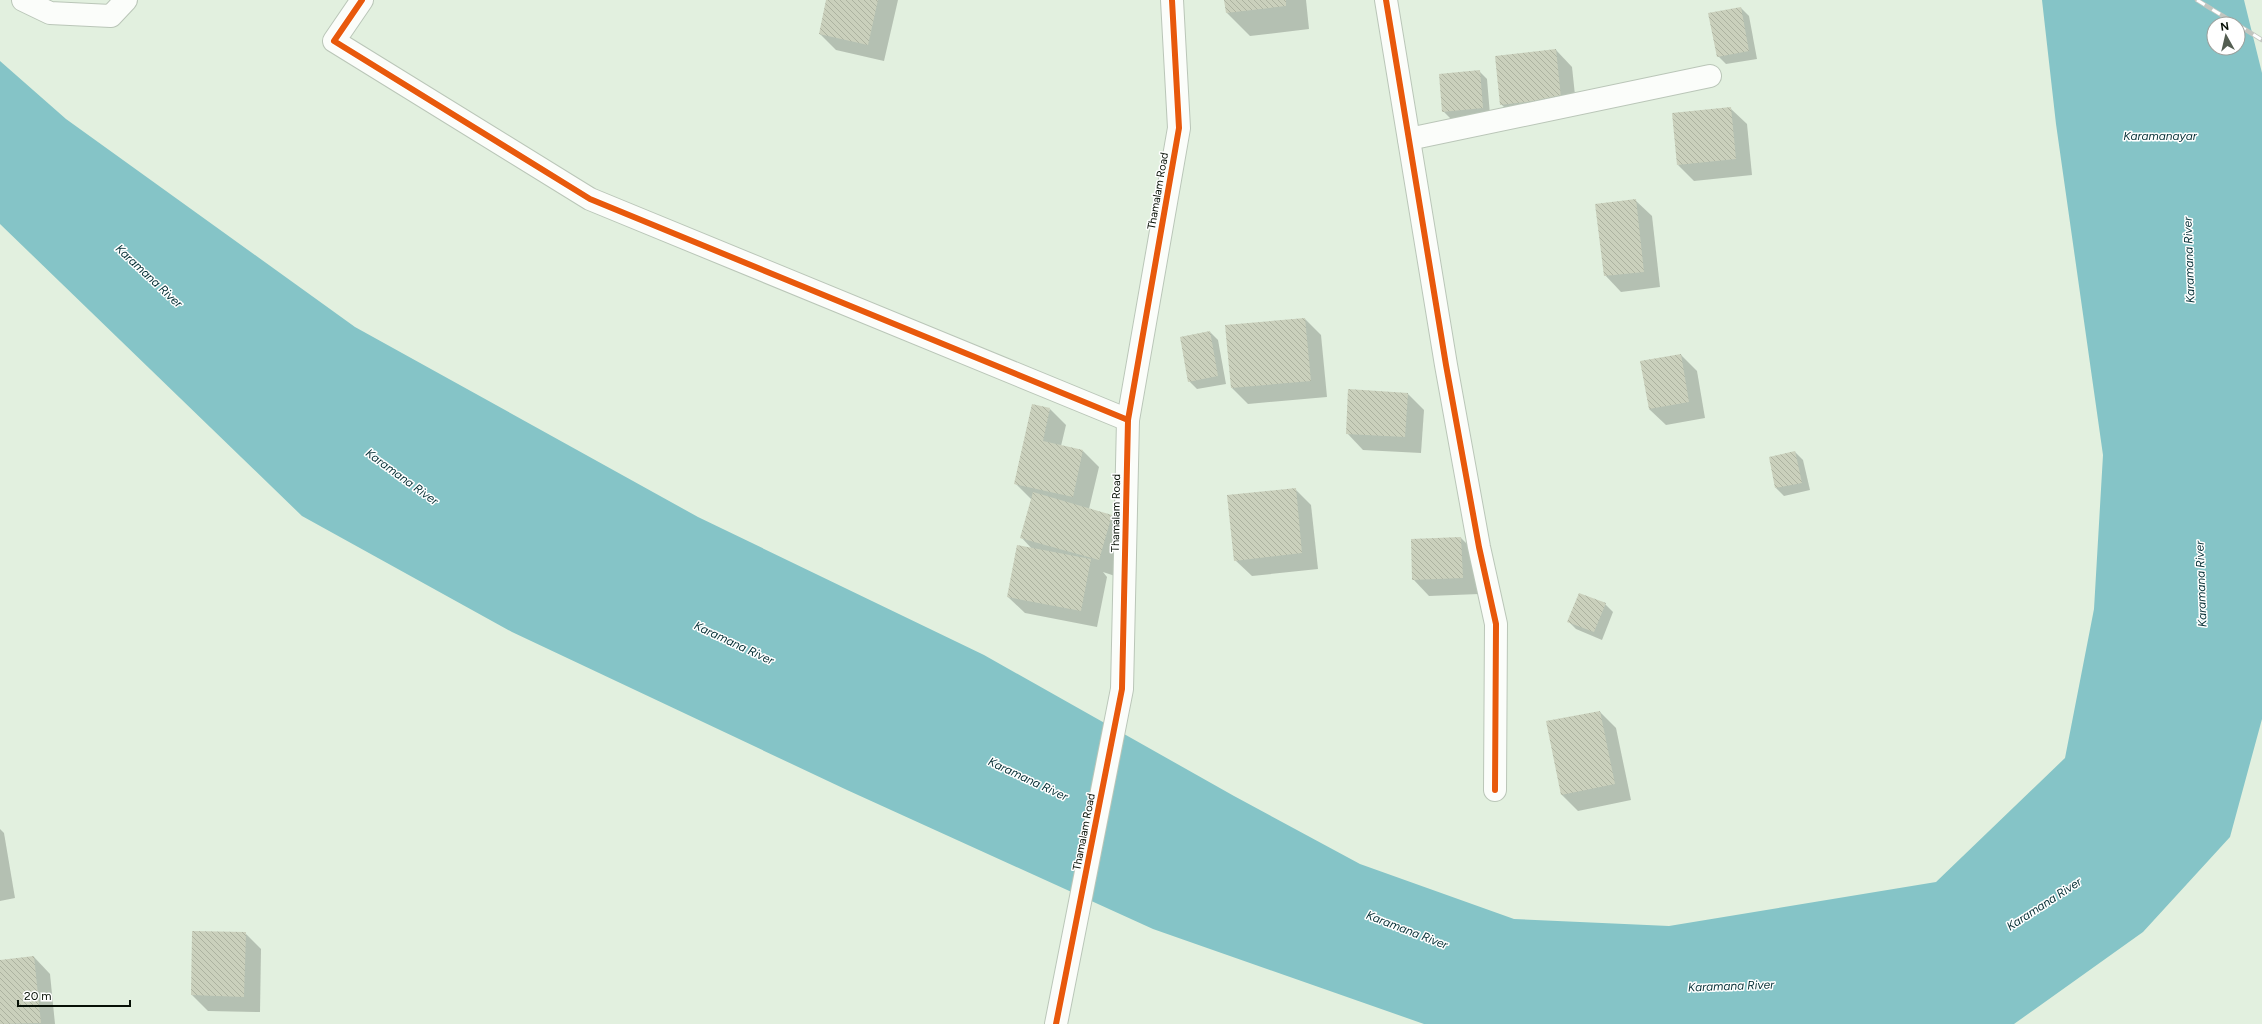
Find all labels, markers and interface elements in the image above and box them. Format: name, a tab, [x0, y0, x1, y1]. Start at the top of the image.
north arrow	[2206, 16, 2246, 56]
text: N	[2220, 20, 2230, 34]
water label: Karamanayar	[2123, 129, 2198, 143]
street label: Thamalam Road	[1145, 151, 1171, 231]
water label: Karamana River	[2180, 216, 2198, 303]
water label: Karamana River	[113, 241, 186, 311]
water label: Karamana River	[363, 446, 442, 509]
street label: Thamalam Road	[1109, 474, 1123, 552]
water label: Karamana River	[2192, 540, 2210, 627]
water label: Karamana River	[692, 618, 777, 668]
water label: Karamana River	[986, 754, 1071, 804]
street label: Thamalam Road	[1070, 792, 1098, 872]
water label: Karamana River	[2004, 874, 2085, 933]
water label: Karamana River	[1364, 908, 1451, 952]
water label: Karamana River	[1688, 977, 1775, 995]
scale bar	[18, 982, 130, 1008]
text: 20 m	[24, 989, 52, 1003]

